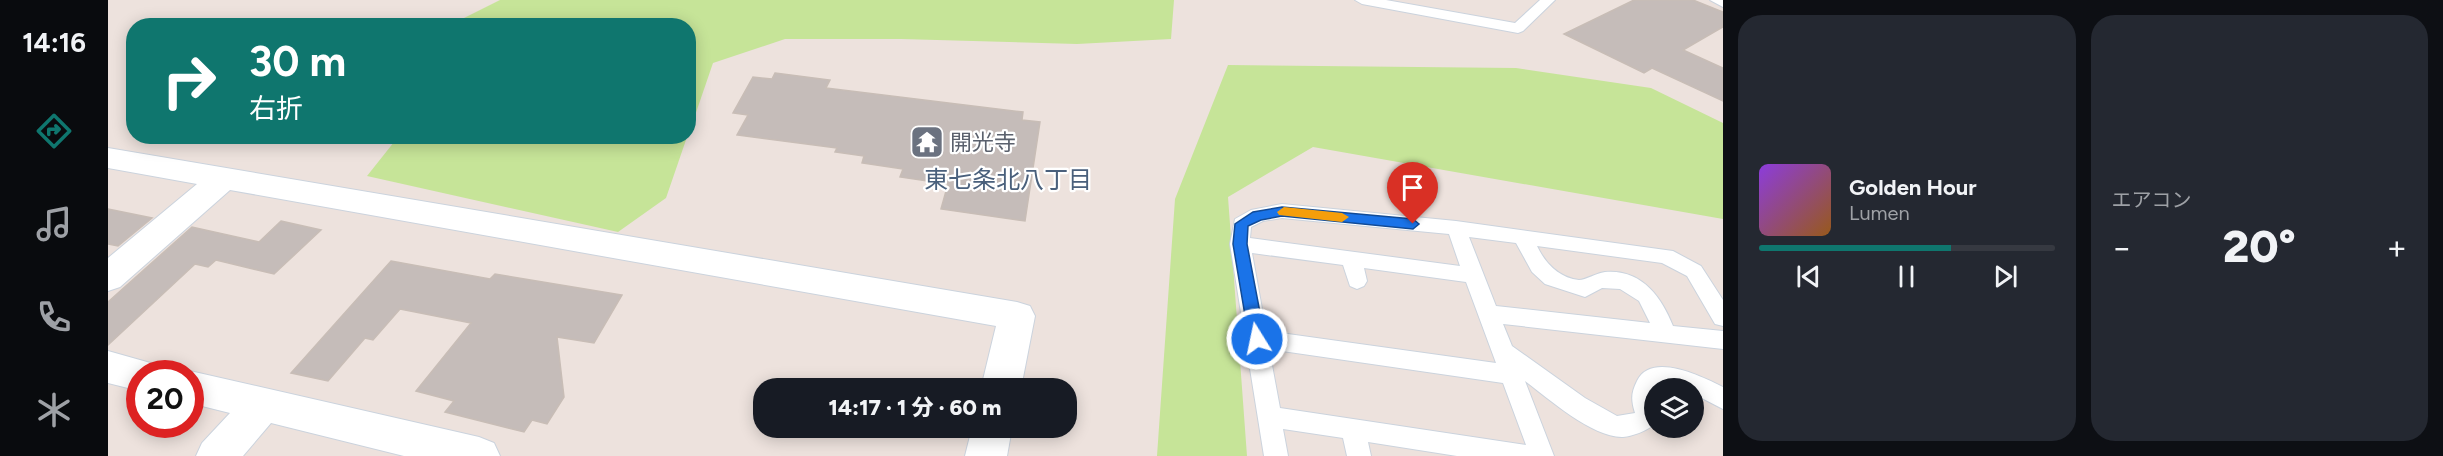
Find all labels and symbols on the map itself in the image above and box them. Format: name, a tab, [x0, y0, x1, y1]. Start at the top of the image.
temple icon: 開光寺	[909, 124, 945, 160]
place label: 開光寺	[950, 129, 1016, 156]
pin	[1387, 162, 1438, 224]
district label: 東七条北八丁目	[924, 165, 1092, 194]
position arrow	[1225, 307, 1289, 371]
speed limit sign: 20	[126, 360, 204, 438]

